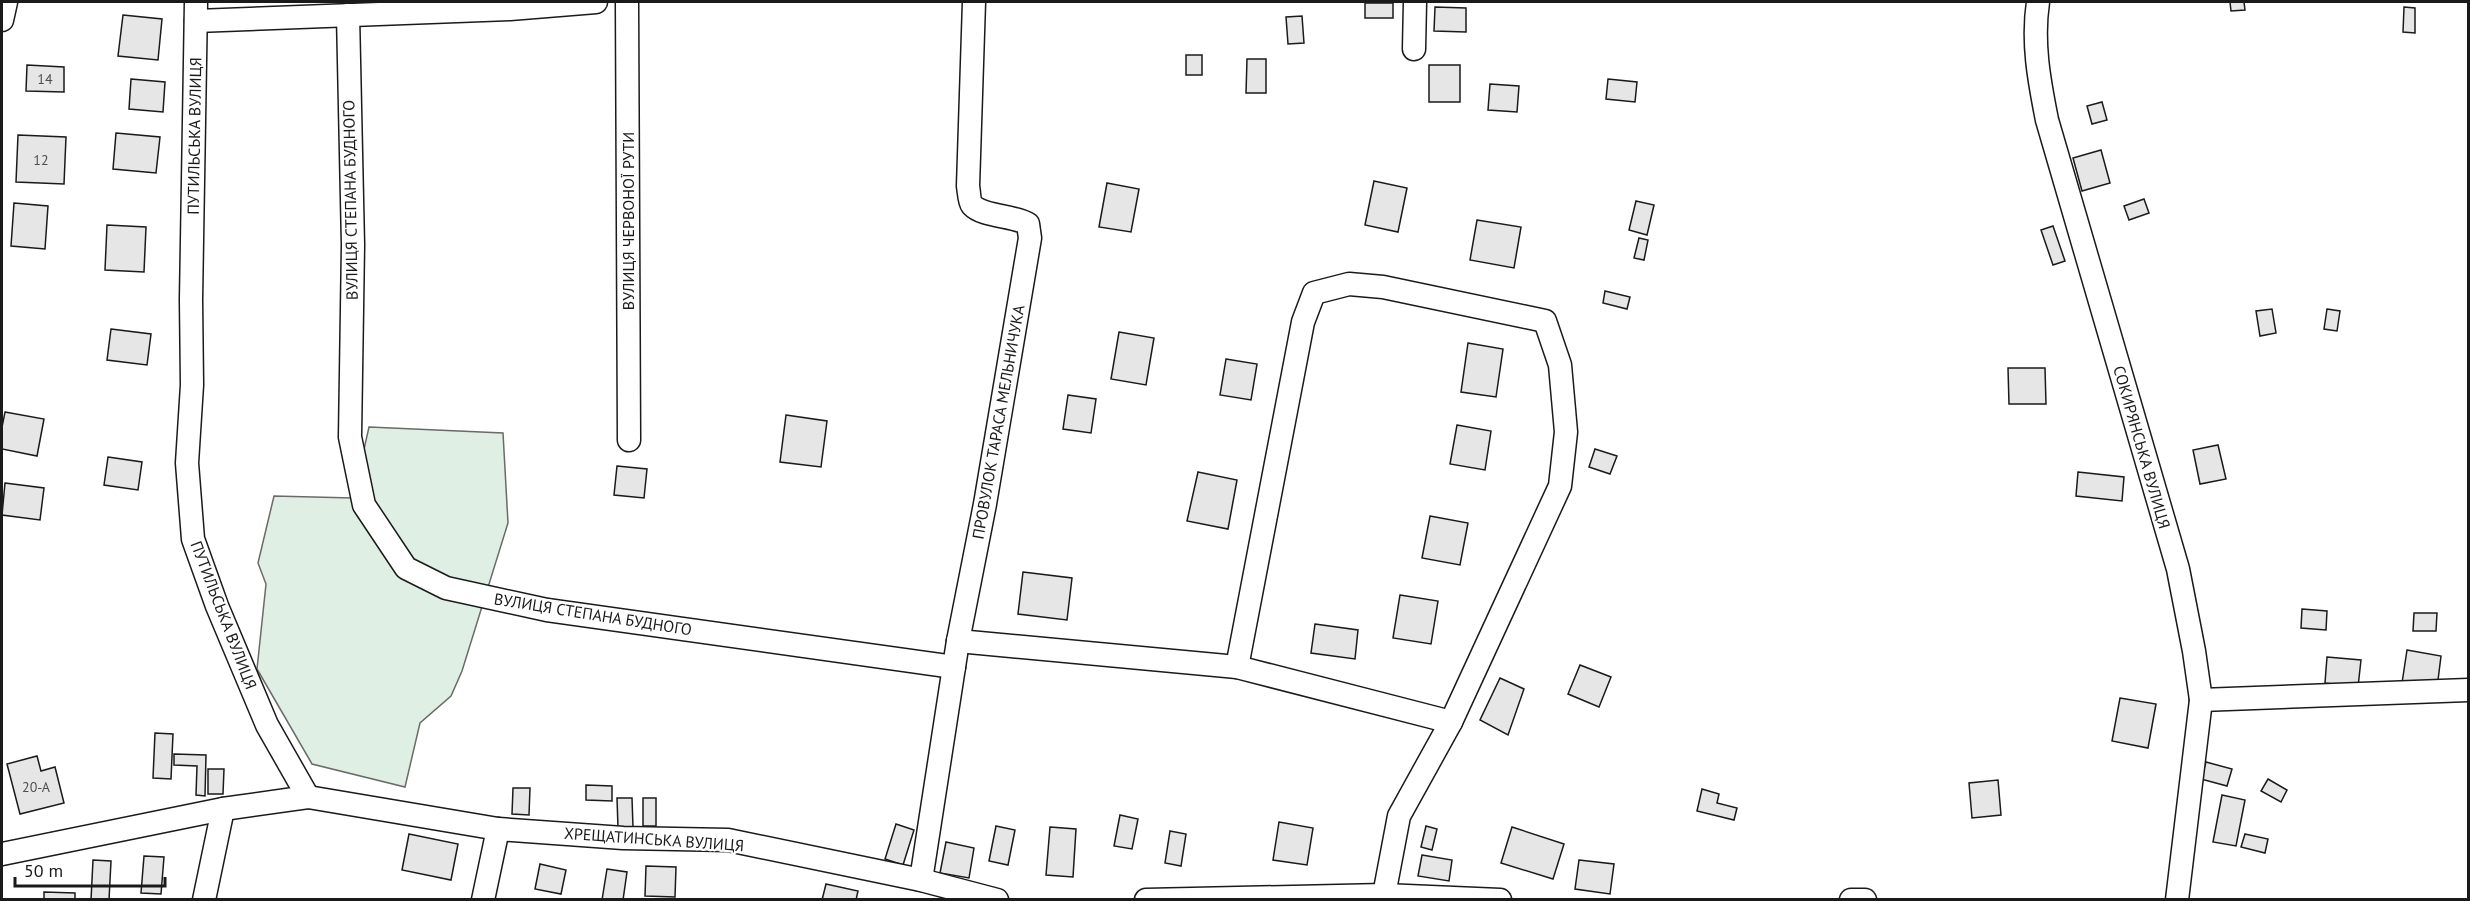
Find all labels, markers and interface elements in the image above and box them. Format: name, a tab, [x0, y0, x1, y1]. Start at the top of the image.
street label: ПУТИЛЬСЬКА ВУЛИЦЯ	[183, 57, 205, 215]
house number: 14	[37, 70, 53, 88]
street label: ВУЛИЦЯ СТЕПАНА БУДНОГО	[338, 100, 362, 300]
street label: ВУЛИЦЯ ЧЕРВОНОЇ РУТИ	[618, 132, 638, 310]
house number: 12	[33, 151, 49, 169]
street label: ПРОВУЛОК ТАРАСА МЕЛЬНИЧУКА	[968, 303, 1029, 541]
street label: СОКИРЯНСЬКА ВУЛИЦЯ	[2109, 363, 2175, 531]
street label: ПУТИЛЬСЬКА ВУЛИЦЯ	[186, 538, 262, 692]
street label: ВУЛИЦЯ СТЕПАНА БУДНОГО	[493, 588, 693, 640]
house number: 20-А	[22, 778, 51, 796]
street label: ХРЕЩАТИНСЬКА ВУЛИЦЯ	[563, 823, 745, 855]
scale bar	[15, 850, 165, 888]
text: 50 m	[24, 859, 63, 882]

